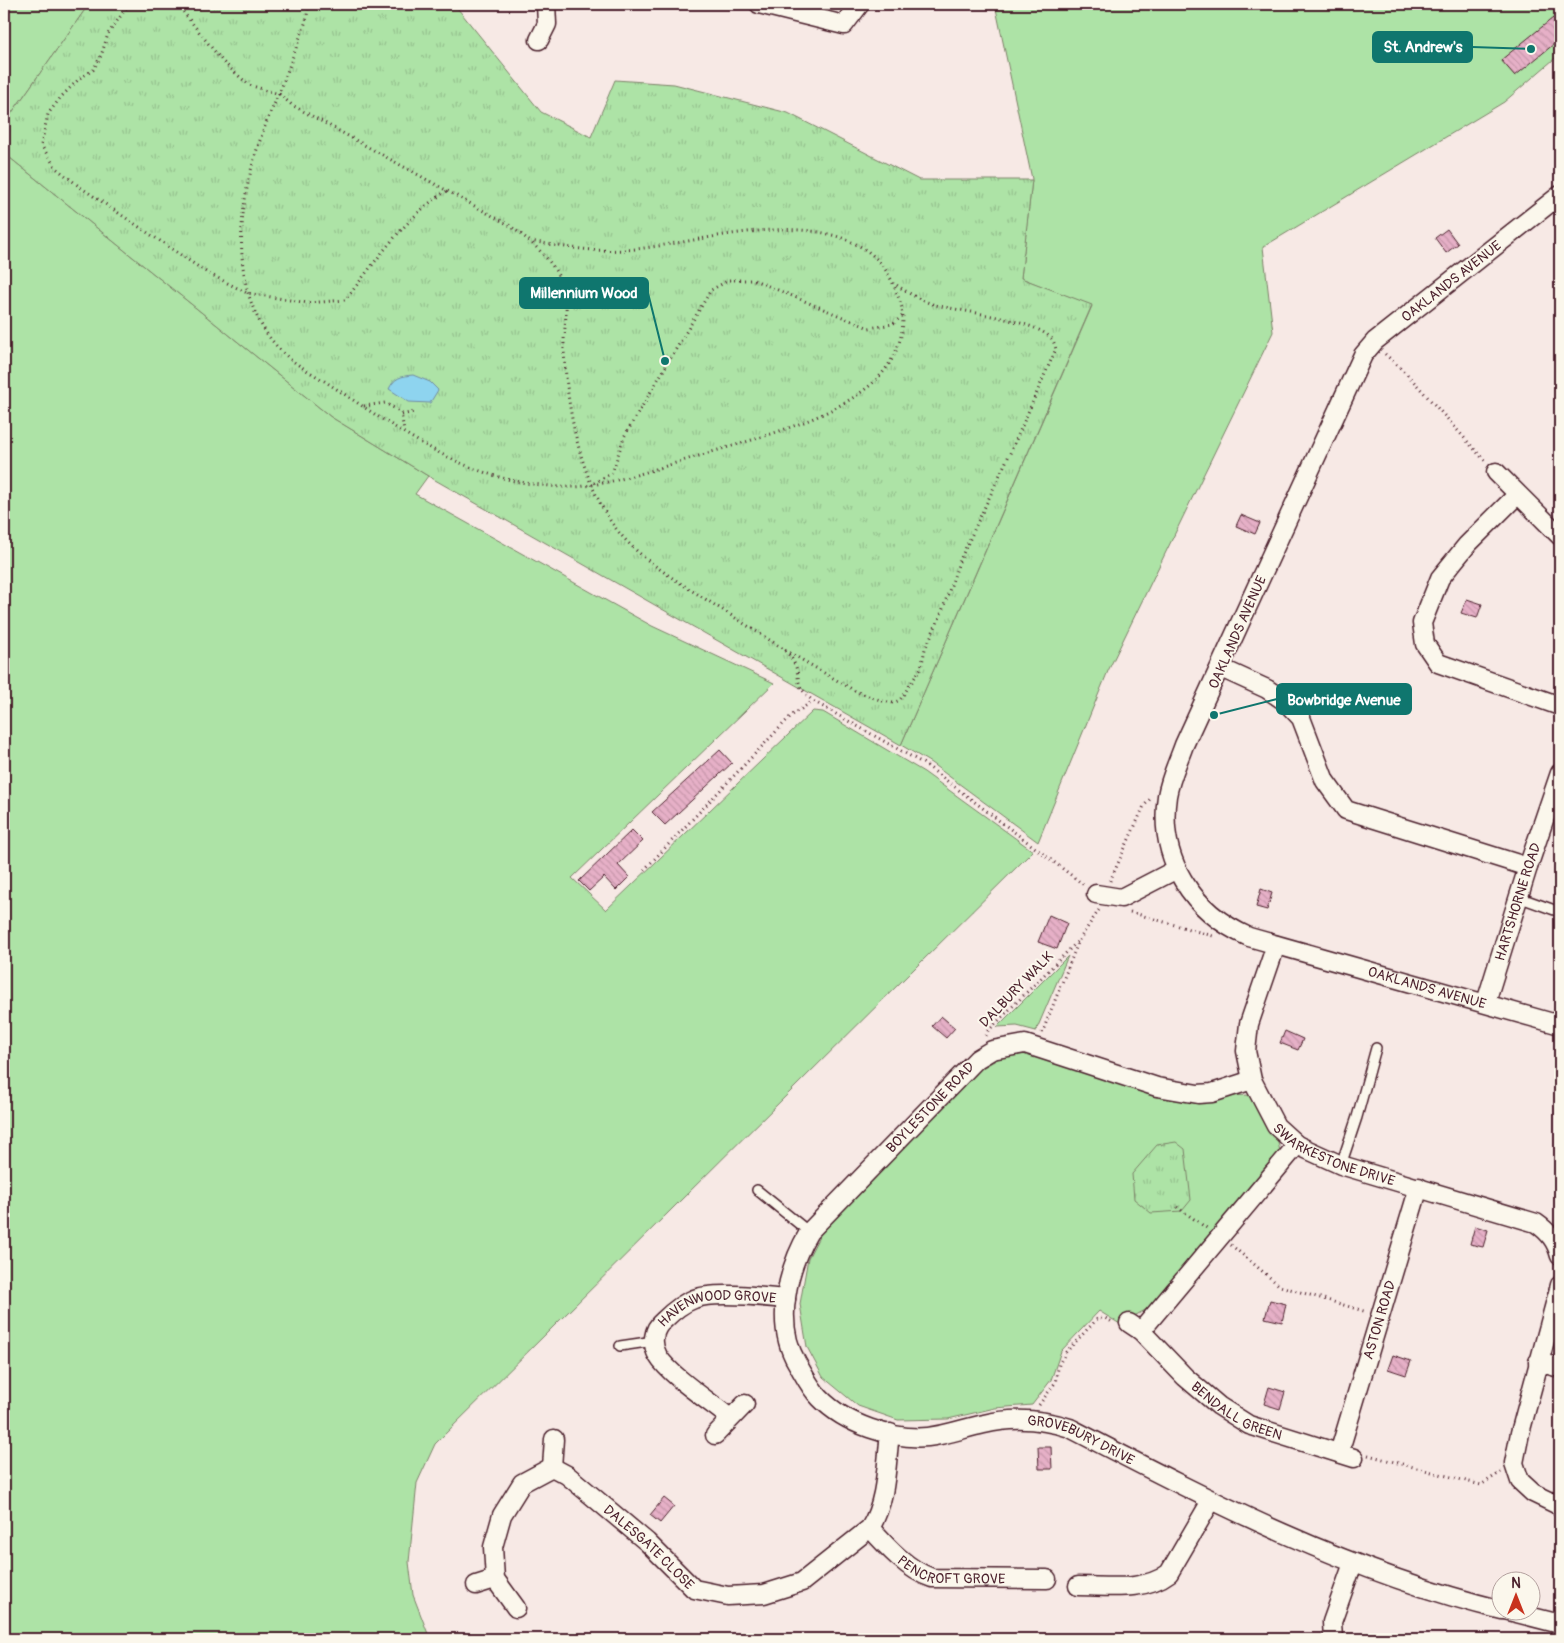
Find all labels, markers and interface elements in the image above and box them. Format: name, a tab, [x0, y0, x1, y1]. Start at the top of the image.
callout: St. Andrew's	[1373, 32, 1472, 62]
text: St. Andrew's	[1383, 38, 1463, 57]
street label: OAKLANDS AVENUE	[1398, 237, 1505, 326]
callout: Millennium Wood	[520, 278, 648, 308]
text: Millennium Wood	[530, 284, 638, 303]
street label: OAKLANDS AVENUE	[1205, 573, 1270, 691]
callout: Bowbridge Avenue	[1277, 684, 1411, 714]
text: Bowbridge Avenue	[1287, 691, 1401, 710]
street label: HARTSHORNE ROAD	[1491, 841, 1545, 963]
street label: DALBURY WALK	[976, 948, 1057, 1031]
street label: OAKLANDS AVENUE	[1366, 963, 1488, 1013]
street label: BOYLESTONE ROAD	[883, 1058, 978, 1156]
street label: SWARKESTONE DRIVE	[1269, 1119, 1397, 1190]
street label: ASTON ROAD	[1360, 1278, 1399, 1361]
street label: HAVENWOOD GROVE	[654, 1287, 777, 1330]
street label: BENDALL GREEN	[1188, 1378, 1284, 1444]
street label: GROVEBURY DRIVE	[1027, 1412, 1137, 1469]
street label: DALESGATE CLOSE	[600, 1501, 698, 1593]
street label: PENCROFT GROVE	[894, 1552, 1005, 1588]
north arrow	[1492, 1570, 1542, 1620]
text: N	[1511, 1575, 1521, 1592]

